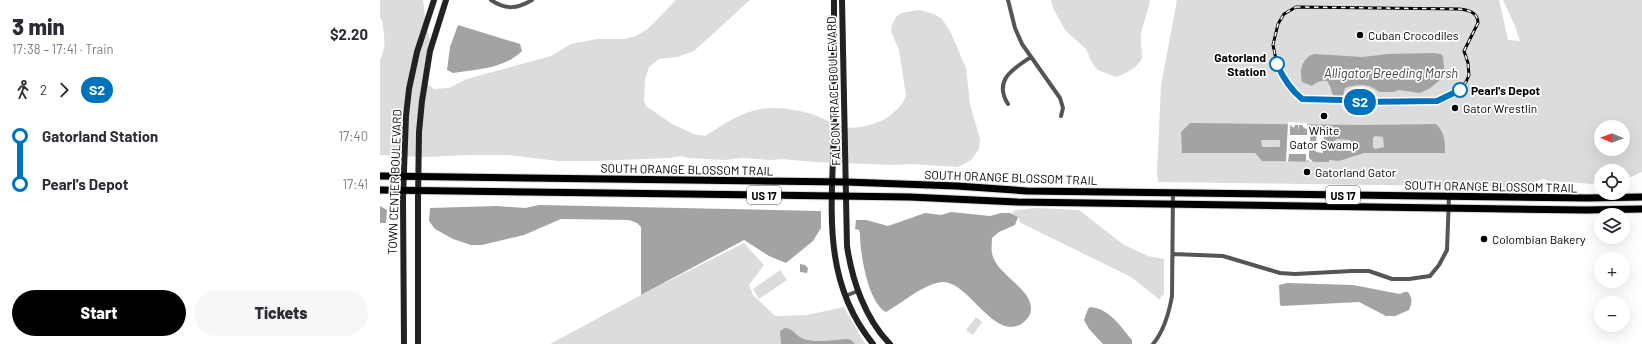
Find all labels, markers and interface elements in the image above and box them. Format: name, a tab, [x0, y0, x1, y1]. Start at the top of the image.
text: 3 min	[12, 13, 65, 39]
street label: FALCON TRACE BOULEVARD	[823, 16, 843, 166]
text: $2.20	[330, 25, 368, 43]
place label: Cuban Crocodiles	[1368, 28, 1459, 42]
marker: Cuban Crocodiles	[1355, 30, 1365, 40]
text: 17:38 – 17:41 · Train	[12, 41, 114, 57]
place label: Gatorland Station	[1214, 50, 1266, 78]
marker: Gatorland Station	[1269, 56, 1285, 72]
water label: Alligator Breeding Marsh	[1324, 65, 1458, 81]
icon: walk	[12, 79, 34, 101]
icon: forward	[53, 79, 75, 101]
text: S2	[89, 81, 105, 98]
text: 2	[40, 82, 47, 98]
marker: Pearl's Depot	[1452, 82, 1468, 98]
place label: Pearl's Depot	[1471, 83, 1541, 97]
line badge: S2	[1342, 89, 1378, 115]
text: S2	[1352, 93, 1368, 110]
place label: Gator Wrestlin	[1463, 101, 1537, 115]
marker: Gator Wrestlin	[1450, 103, 1460, 113]
street label: TOWN CENTER BOULEVARD	[384, 109, 404, 255]
marker: White Gator Swamp	[1319, 111, 1329, 121]
north arrow	[1594, 120, 1630, 156]
map controls	[1594, 120, 1630, 332]
place label: White Gator Swamp	[1289, 123, 1359, 151]
text: Gatorland Station	[42, 127, 158, 145]
text: 17:40	[338, 128, 368, 144]
street label: SOUTH ORANGE BLOSSOM TRAIL	[600, 160, 774, 178]
button: locate	[1594, 164, 1630, 200]
place label: Gatorland Gator	[1315, 165, 1397, 179]
street label: SOUTH ORANGE BLOSSOM TRAIL	[924, 167, 1098, 187]
marker: Gatorland Gator	[1302, 167, 1312, 177]
text: Pearl's Depot	[42, 175, 128, 193]
text: 17:41	[342, 176, 368, 192]
street label: SOUTH ORANGE BLOSSOM TRAIL	[1404, 177, 1578, 195]
road number: US 17	[747, 186, 781, 204]
road number: US 17	[1326, 186, 1360, 204]
button: layers	[1594, 208, 1630, 244]
place label: Colombian Bakery	[1492, 232, 1586, 246]
marker: Colombian Bakery	[1479, 234, 1489, 244]
button: +	[1594, 252, 1630, 288]
button: Start	[12, 290, 186, 336]
button: Tickets	[194, 290, 368, 336]
button: −	[1594, 296, 1630, 332]

